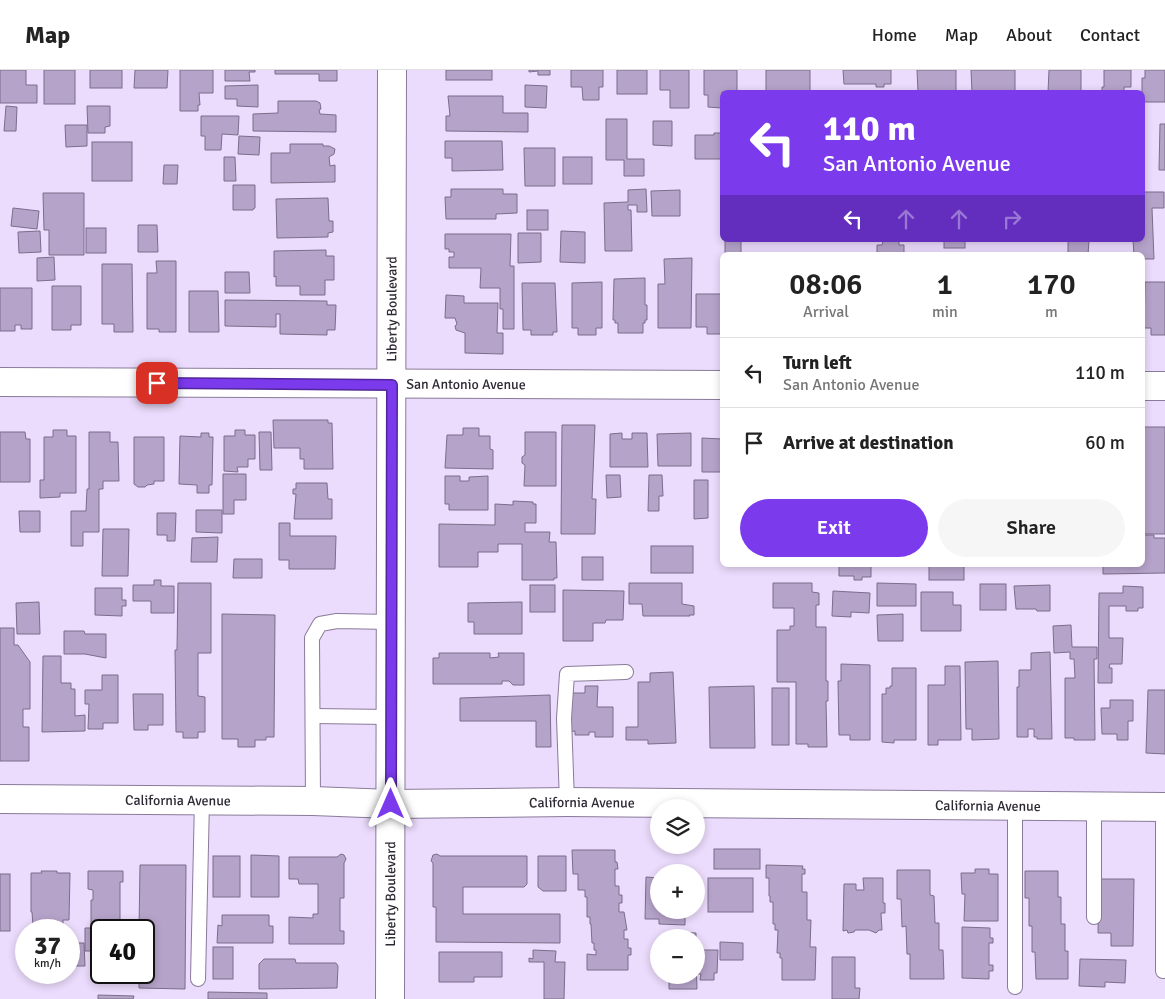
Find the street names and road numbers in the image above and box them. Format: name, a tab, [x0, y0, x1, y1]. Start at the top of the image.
street label: Liberty Boulevard	[383, 256, 400, 362]
street label: San Antonio Avenue	[406, 375, 526, 393]
street label: California Avenue	[125, 791, 231, 809]
street label: California Avenue	[529, 793, 635, 811]
street label: California Avenue	[935, 797, 1041, 814]
street label: Liberty Boulevard	[382, 841, 399, 947]

